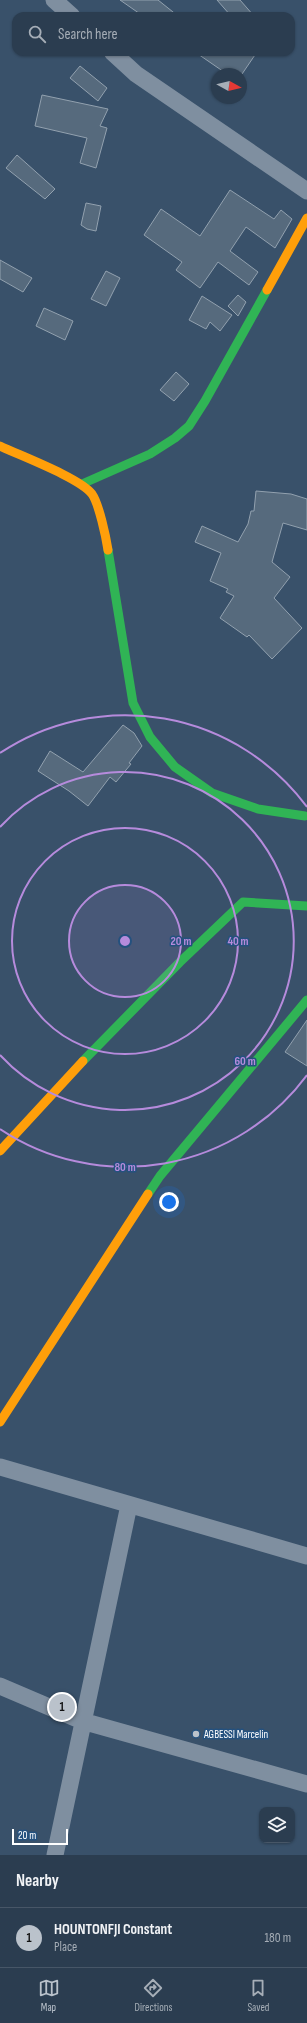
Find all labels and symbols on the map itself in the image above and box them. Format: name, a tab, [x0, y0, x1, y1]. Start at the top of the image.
north arrow	[211, 68, 247, 104]
centre of rings	[118, 934, 132, 948]
text: 20 m	[171, 934, 191, 949]
text: 40 m	[227, 934, 249, 949]
text: 60 m	[234, 1054, 256, 1069]
text: 80 m	[114, 1160, 136, 1175]
your location	[159, 1192, 179, 1212]
pin: 1	[49, 1692, 75, 1722]
place label: AGBESSI Marcelin	[203, 1728, 269, 1741]
marker: AGBESSI Marcelin	[191, 1729, 201, 1739]
scale bar	[12, 1827, 68, 1846]

